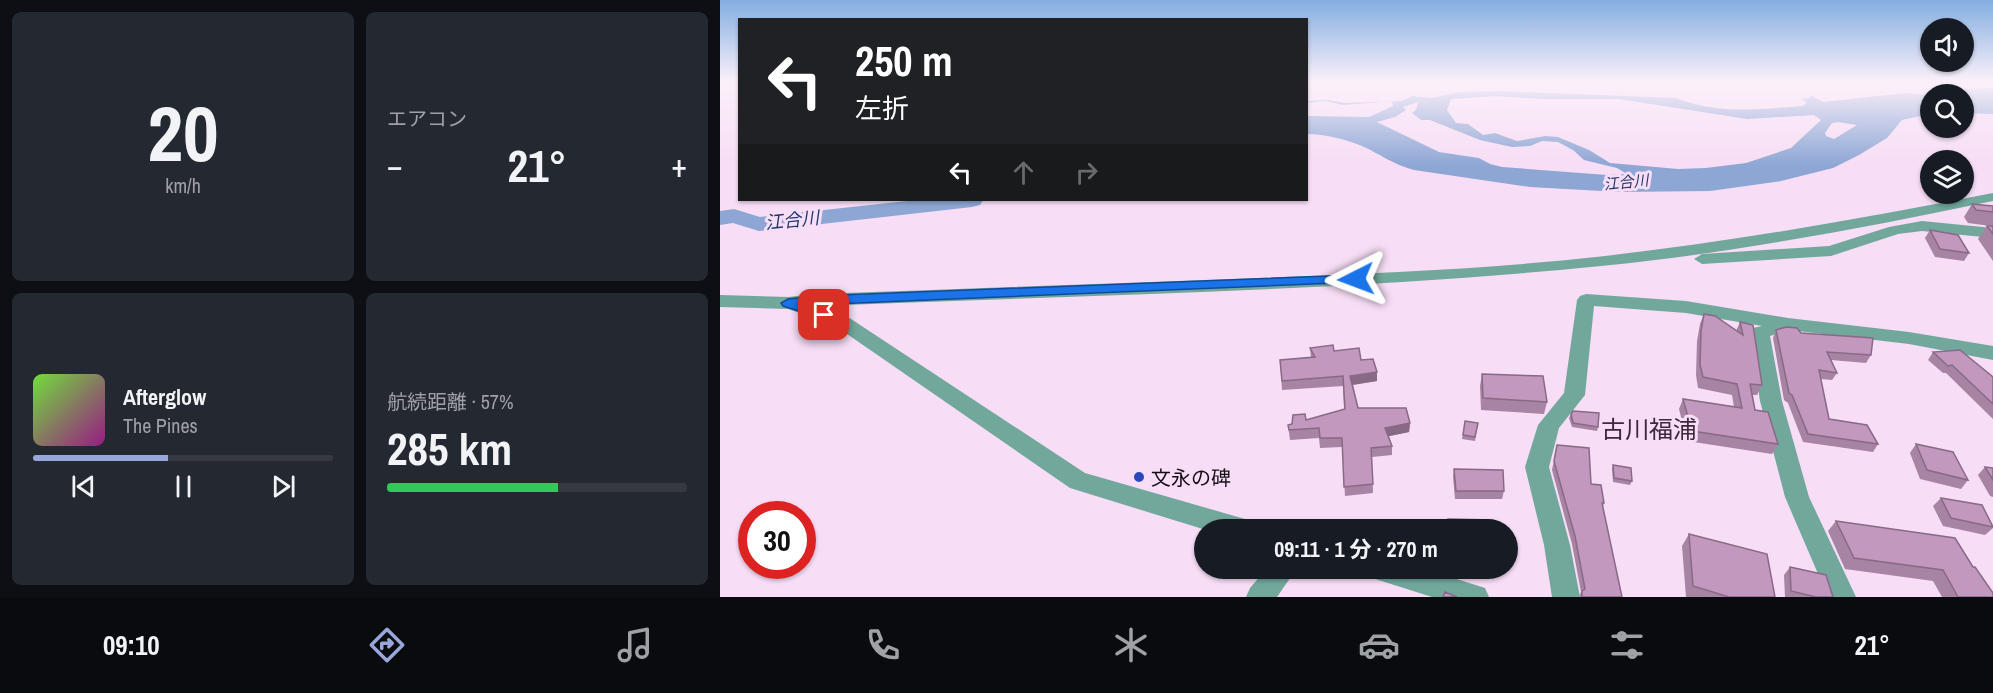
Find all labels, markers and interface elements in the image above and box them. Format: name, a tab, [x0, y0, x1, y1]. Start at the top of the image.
map controls	[1920, 18, 1974, 204]
button: sound	[1920, 18, 1974, 72]
text: 250 m	[855, 33, 953, 89]
icon: left	[756, 42, 834, 120]
text: 20	[147, 80, 219, 185]
button: search	[1920, 84, 1974, 138]
text: 左折	[855, 90, 909, 126]
text: エアコン	[387, 105, 467, 132]
text: 21°	[507, 135, 567, 196]
text: −	[387, 143, 403, 187]
text: +	[671, 143, 687, 187]
button: layers	[1920, 150, 1974, 204]
icon: left	[944, 156, 977, 189]
icon: ahead	[1007, 156, 1040, 189]
icon: right	[1070, 156, 1103, 189]
water label: 江合川	[1603, 169, 1651, 195]
text: km/h	[165, 172, 201, 199]
water label: 江合川	[764, 205, 822, 235]
position arrow	[1324, 247, 1388, 311]
pin	[798, 289, 849, 340]
icon: arrive	[807, 298, 840, 331]
text: Afterglow	[123, 382, 206, 412]
text: 航続距離 · 57%	[387, 388, 514, 415]
text: The Pines	[123, 412, 198, 439]
district label: 古川福浦	[1601, 413, 1697, 445]
text: 285 km	[387, 418, 512, 479]
place label: 文永の碑	[1151, 464, 1231, 491]
icon: previous	[67, 470, 100, 503]
icon: pause	[167, 470, 200, 503]
icon: next	[267, 470, 300, 503]
marker: 文永の碑	[1132, 470, 1146, 484]
speed limit sign: 30	[738, 501, 816, 579]
text: 09:11 · 1 分 · 270 m	[1274, 534, 1438, 564]
icon: directions	[366, 624, 408, 666]
icon: music	[614, 624, 656, 666]
icon: phone	[862, 624, 904, 666]
icon: climate	[1110, 624, 1152, 666]
icon: car	[1358, 624, 1400, 666]
icon: filters	[1606, 624, 1648, 666]
text: 09:10	[103, 627, 160, 663]
text: 21°	[1854, 627, 1890, 663]

